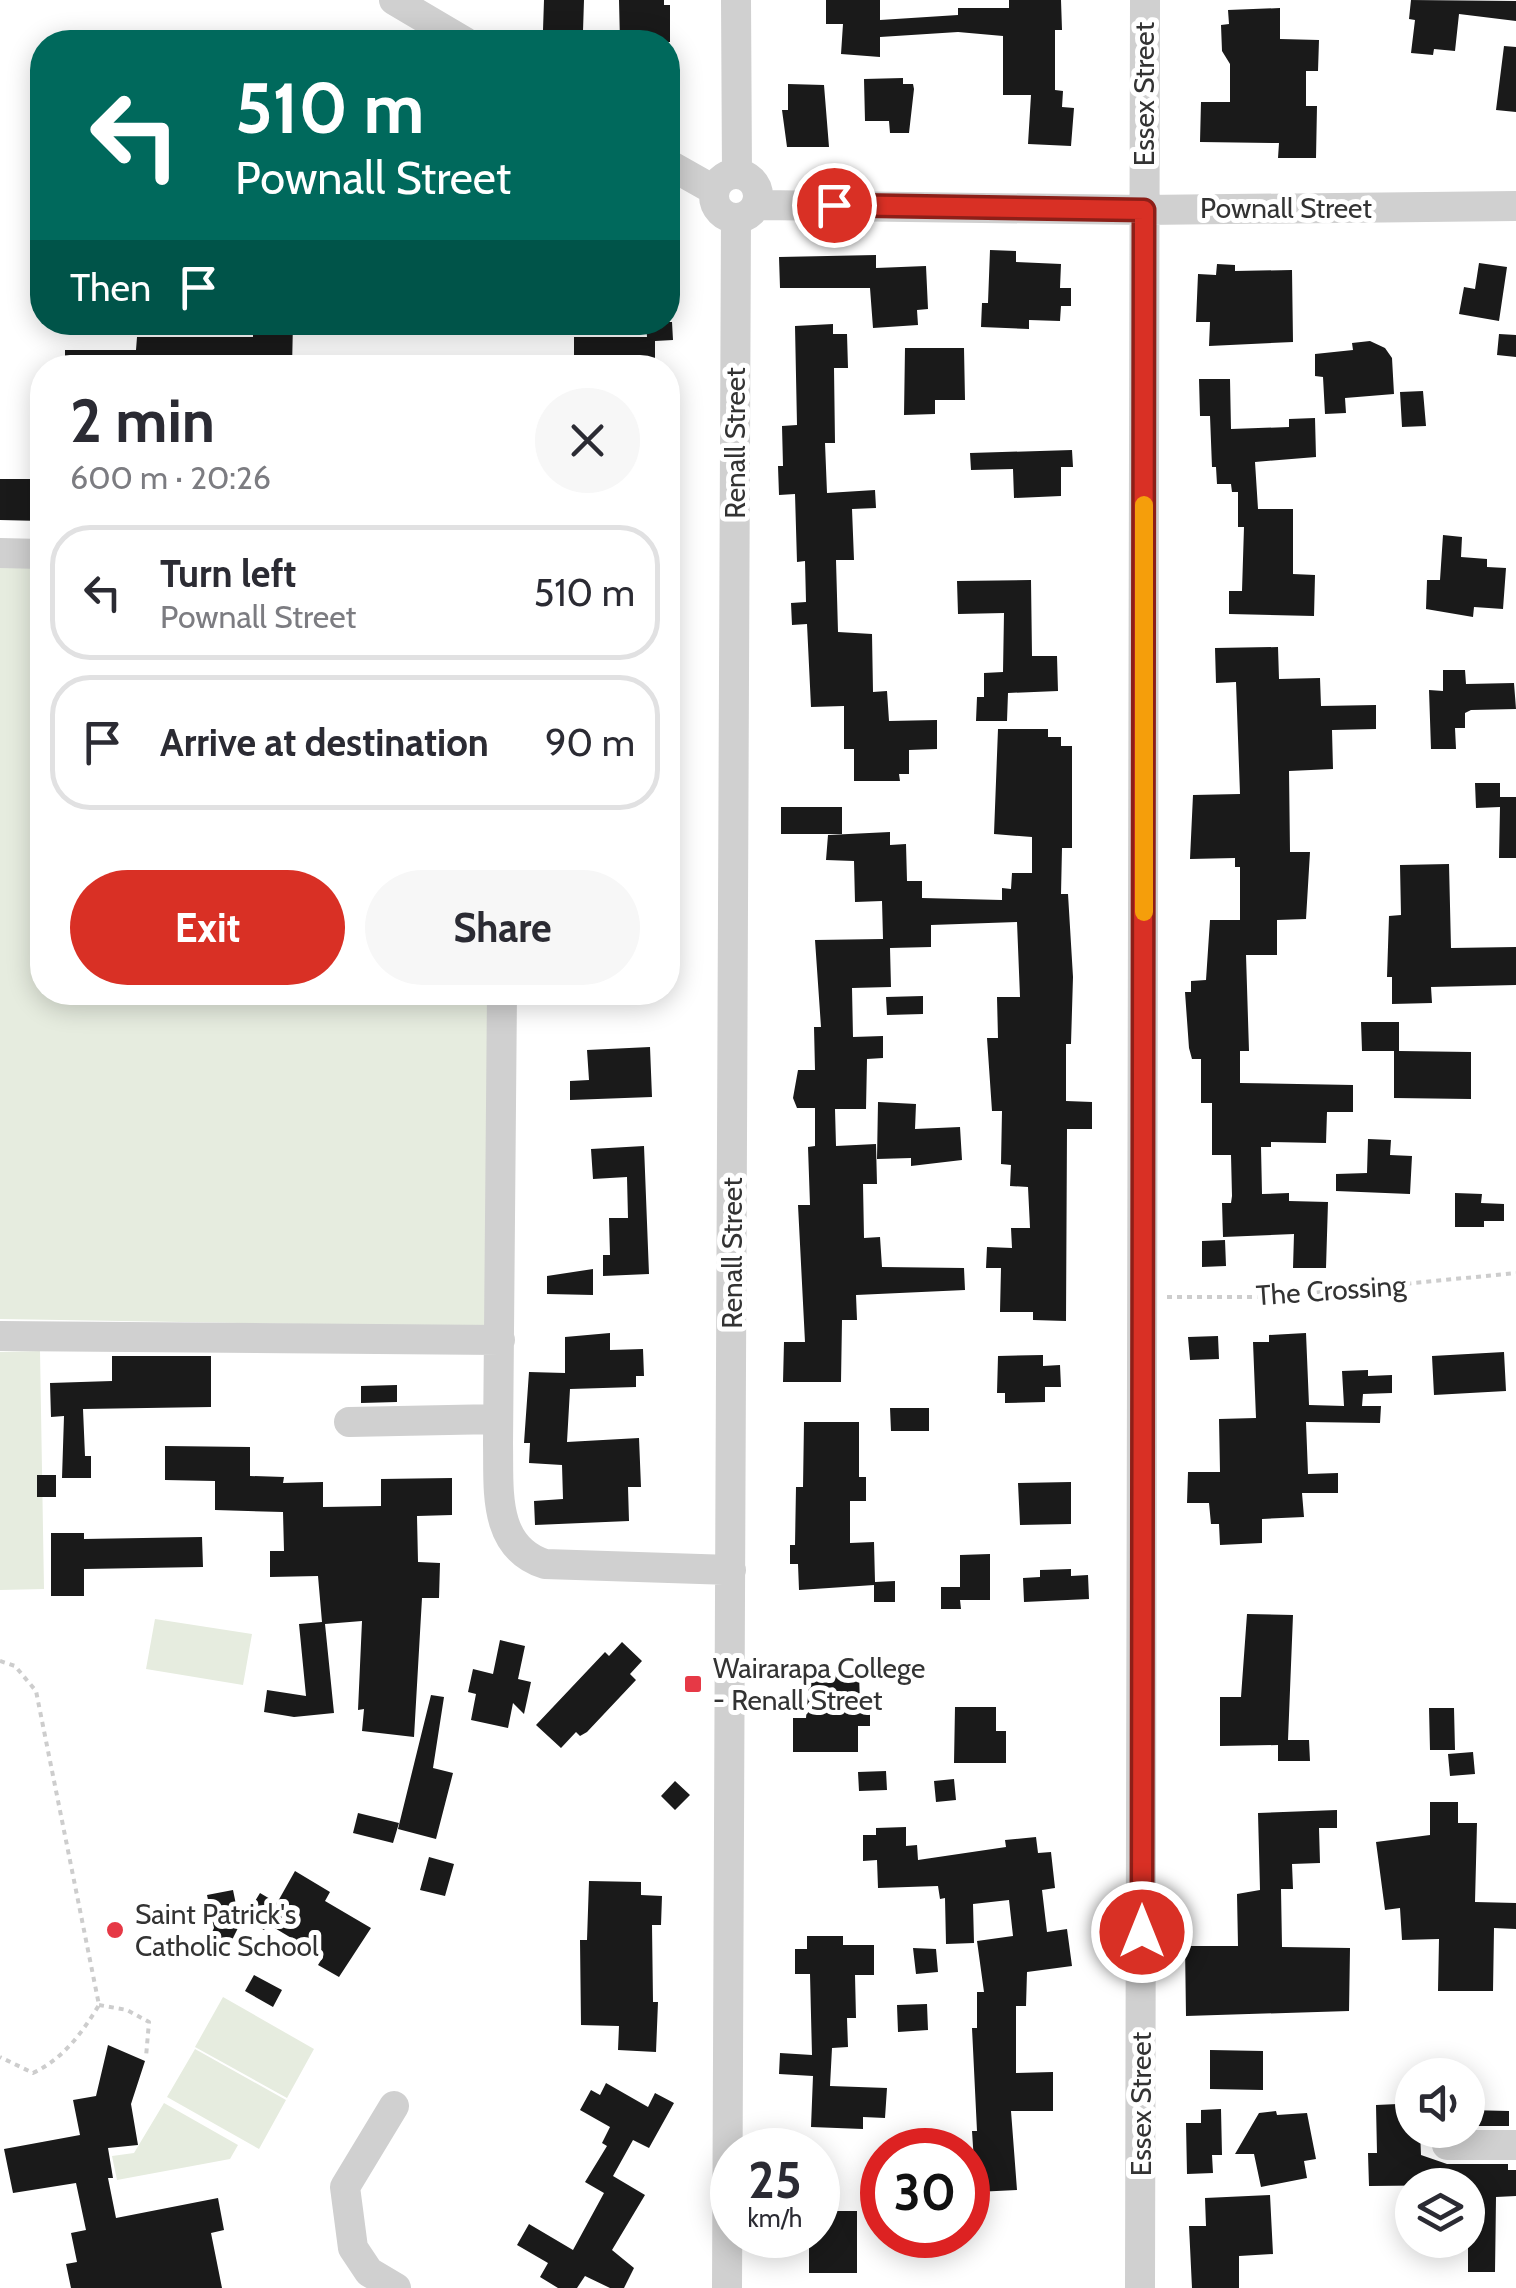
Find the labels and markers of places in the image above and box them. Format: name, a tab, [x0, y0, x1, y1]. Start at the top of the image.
pin	[792, 163, 877, 248]
place label: Wairarapa College - Renall Street	[713, 1651, 925, 1717]
marker: Wairarapa College - Renall Street	[682, 1673, 704, 1695]
place label: Saint Patrick's Catholic School	[135, 1897, 319, 1963]
marker: Saint Patrick's Catholic School	[104, 1919, 126, 1941]

